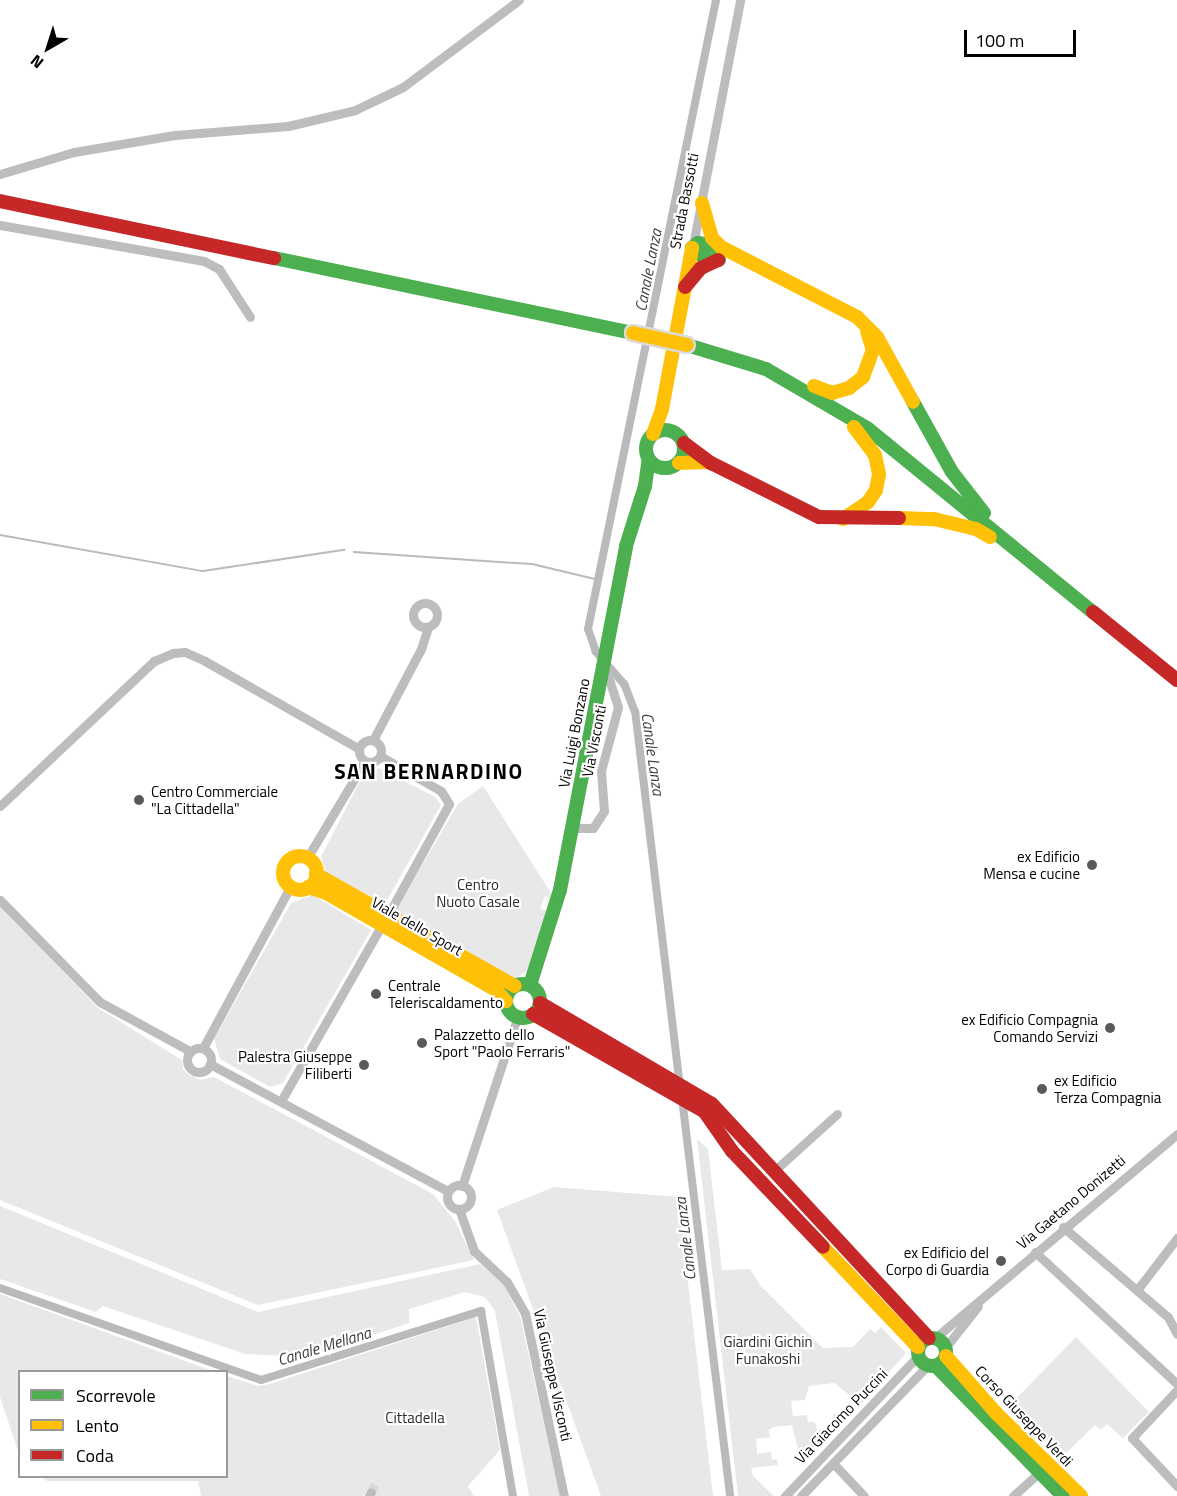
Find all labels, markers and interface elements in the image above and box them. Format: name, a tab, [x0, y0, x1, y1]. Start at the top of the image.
north arrow	[18, 18, 78, 78]
scale bar	[967, 18, 1080, 56]
text: 100 m	[975, 27, 1024, 54]
text: N	[25, 49, 49, 75]
street label: Strada Bassotti	[666, 152, 702, 250]
water label: Canale Lanza	[631, 227, 665, 313]
street label: Via Luigi Bonzano	[555, 677, 593, 789]
street label: Via Visconti	[578, 704, 610, 778]
water label: Canale Lanza	[638, 711, 668, 797]
district label: SAN BERNARDINO	[334, 758, 524, 784]
place label: Centro Commerciale "La Cittadella"	[151, 782, 278, 817]
marker: Centro Commerciale "La Cittadella"	[132, 793, 146, 807]
place label: ex Edificio Mensa e cucine	[983, 847, 1080, 882]
marker: ex Edificio Mensa e cucine	[1085, 858, 1099, 872]
park label: Centro Nuoto Casale	[436, 875, 520, 910]
street label: Viale dello Sport	[368, 893, 466, 959]
place label: Centrale Teleriscaldamento	[388, 976, 503, 1011]
marker: Centrale Teleriscaldamento	[369, 987, 383, 1001]
place label: ex Edificio Compagnia Comando Servizi	[961, 1010, 1098, 1045]
marker: ex Edificio Compagnia Comando Servizi	[1103, 1021, 1117, 1035]
place label: Palazzetto dello Sport "Paolo Ferraris"	[434, 1025, 570, 1060]
marker: Palazzetto dello Sport "Paolo Ferraris"	[415, 1036, 429, 1050]
place label: Palestra Giuseppe Filiberti	[238, 1047, 352, 1082]
marker: Palestra Giuseppe Filiberti	[357, 1058, 371, 1072]
place label: ex Edificio Terza Compagnia	[1054, 1071, 1161, 1106]
marker: ex Edificio Terza Compagnia	[1035, 1082, 1049, 1096]
street label: Via Gaetano Donizetti	[1013, 1151, 1129, 1253]
water label: Canale Lanza	[670, 1196, 700, 1282]
place label: ex Edificio del Corpo di Guardia	[886, 1243, 989, 1278]
marker: ex Edificio del Corpo di Guardia	[994, 1254, 1008, 1268]
street label: Via Giuseppe Visconti	[530, 1307, 576, 1443]
water label: Canale Mellana	[275, 1323, 373, 1369]
park label: Giardini Gichin Funakoshi	[723, 1332, 813, 1367]
street label: Corso Giuseppe Verdi	[971, 1362, 1077, 1470]
street label: Via Giacomo Puccini	[791, 1365, 891, 1467]
legend	[18, 1370, 228, 1478]
text: Scorrevole	[76, 1382, 155, 1409]
park label: Cittadella	[385, 1409, 445, 1427]
text: Lento	[76, 1412, 119, 1439]
text: Coda	[76, 1442, 114, 1469]

